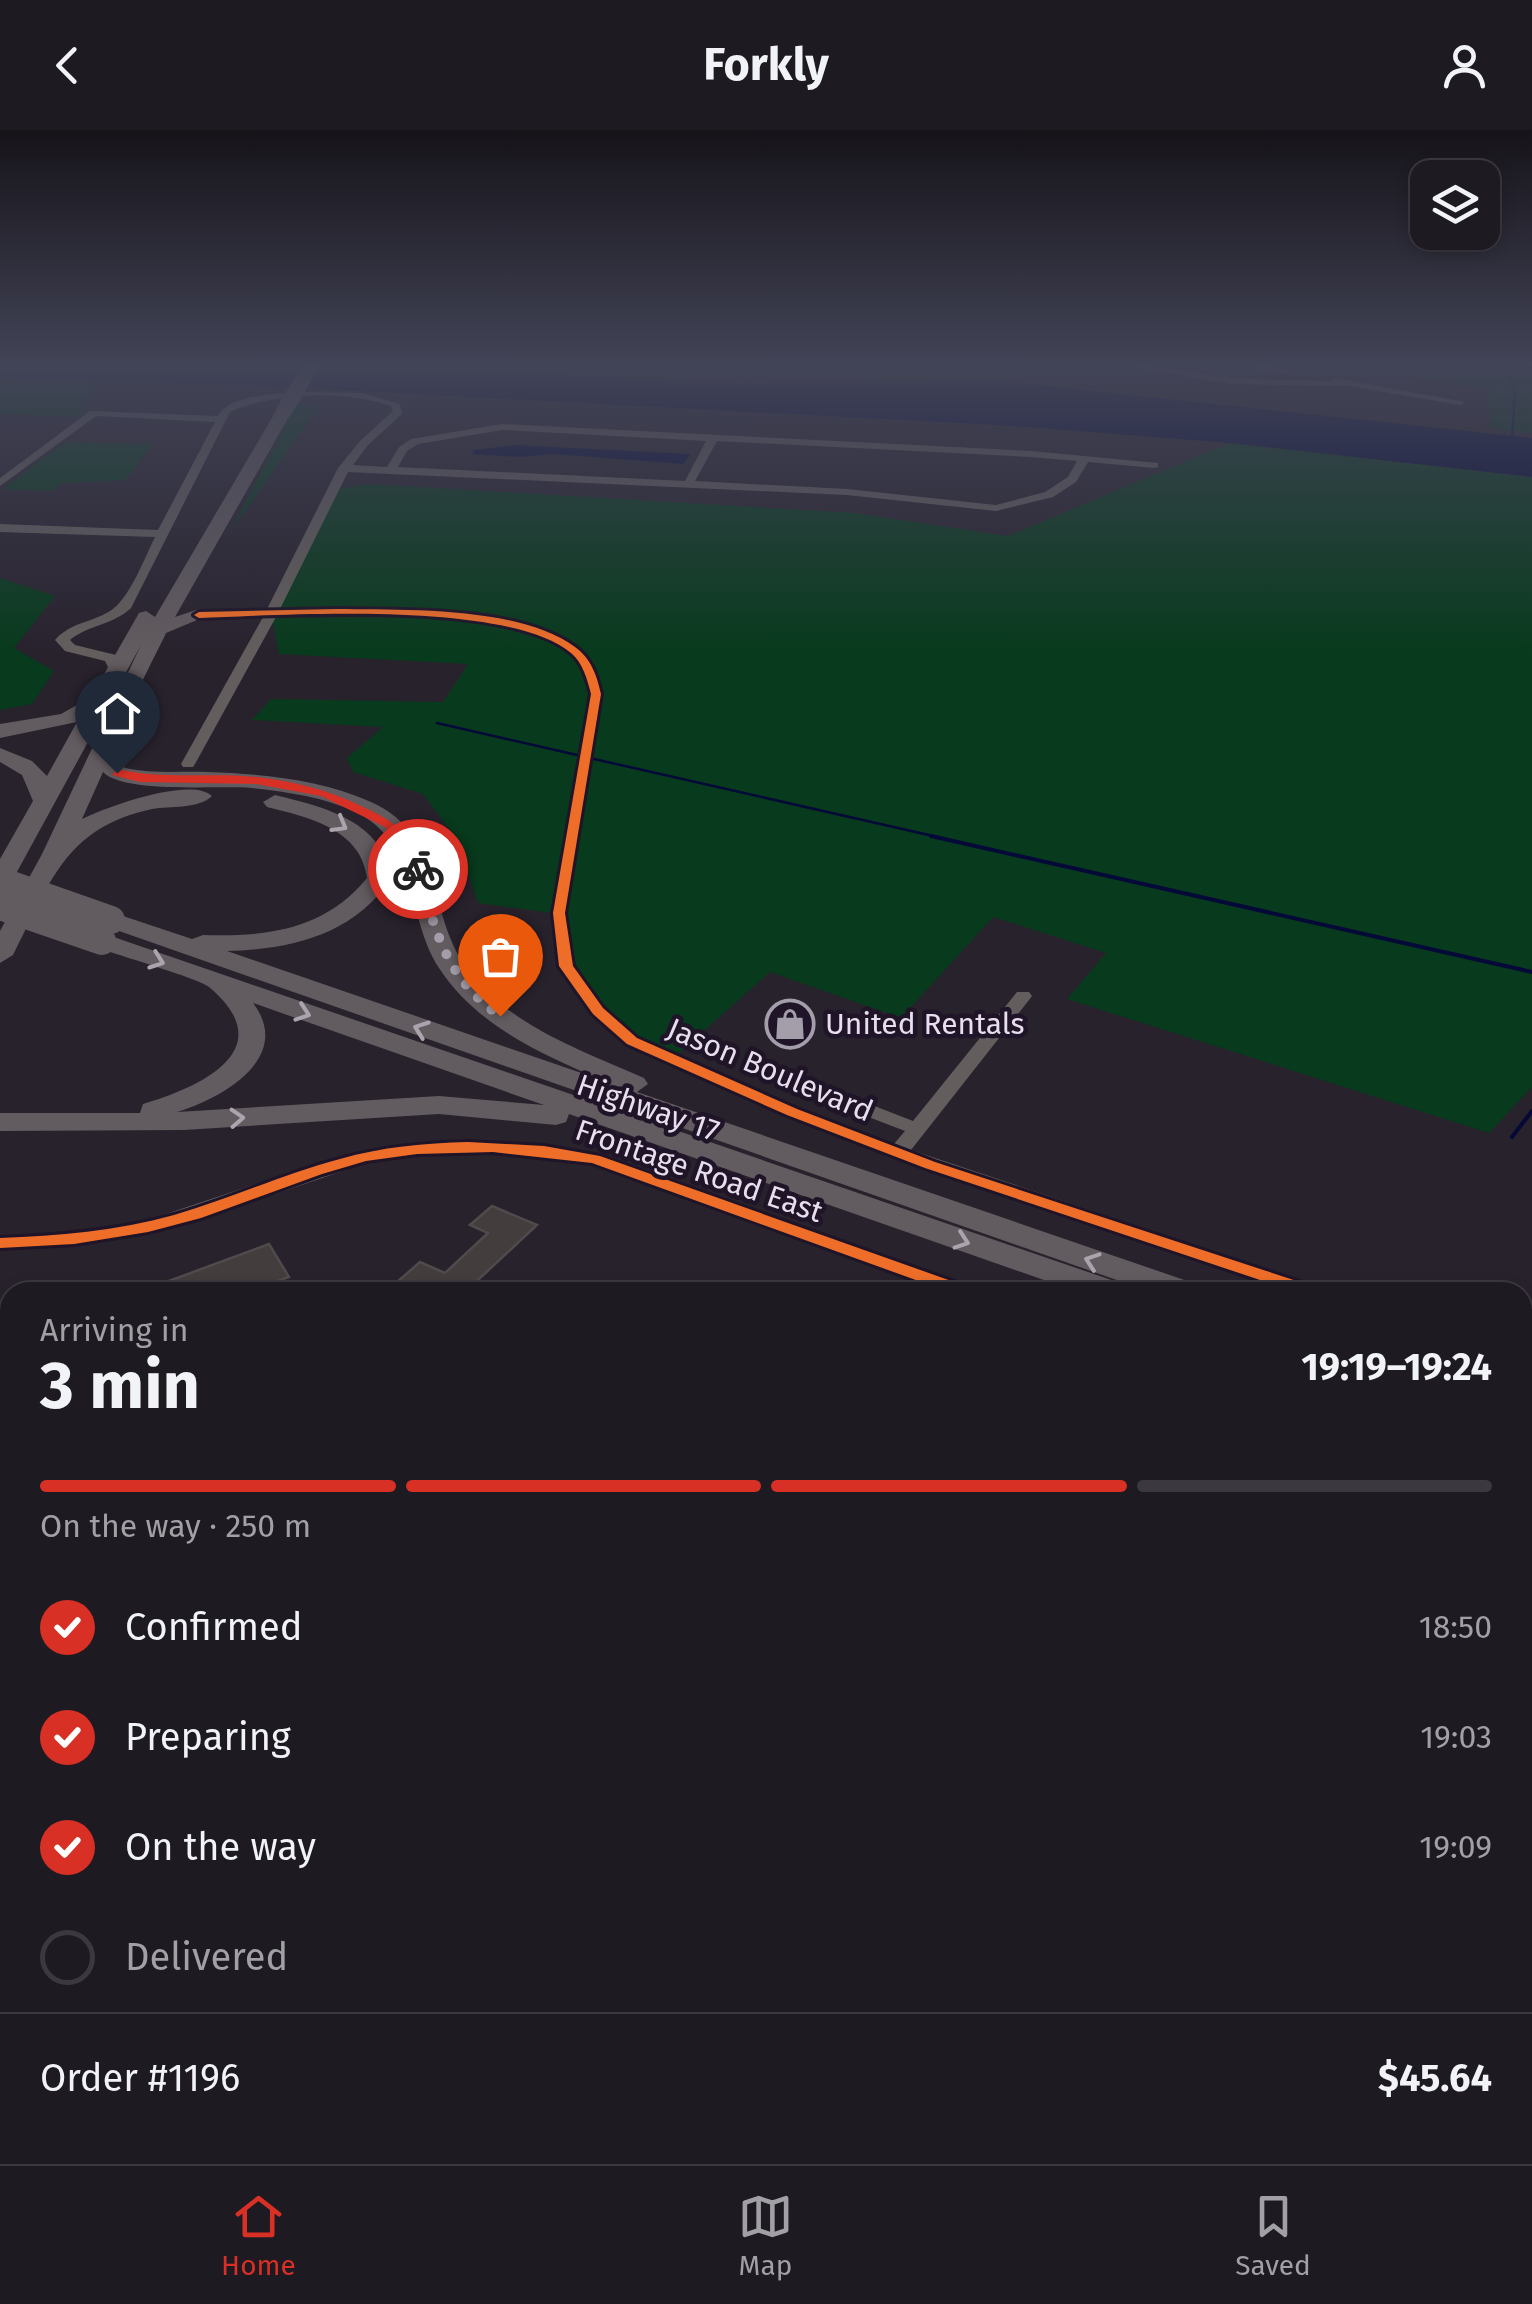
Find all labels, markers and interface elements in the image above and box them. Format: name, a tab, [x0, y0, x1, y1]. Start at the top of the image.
icon: back	[40, 38, 95, 93]
text: Forkly	[703, 38, 829, 92]
icon: person	[1437, 38, 1492, 93]
map controls	[1410, 160, 1500, 250]
button: layers	[1410, 160, 1500, 250]
pin	[75, 671, 160, 774]
icon: home	[90, 686, 145, 741]
one-way arrow	[329, 813, 347, 833]
courier	[368, 819, 468, 919]
icon: bike	[391, 842, 446, 897]
pin	[458, 914, 543, 1017]
icon: bag	[473, 929, 528, 984]
one-way arrow	[147, 949, 164, 970]
shop icon: United Rentals	[764, 998, 816, 1050]
one-way arrow	[294, 1001, 311, 1021]
place label: United Rentals	[825, 1006, 1025, 1042]
street label: Jason Boulevard	[662, 1011, 878, 1129]
one-way arrow	[413, 1020, 430, 1041]
street label: Highway 17	[572, 1067, 724, 1149]
one-way arrow	[230, 1108, 246, 1129]
street label: Frontage Road East	[571, 1112, 828, 1230]
one-way arrow	[953, 1229, 970, 1249]
one-way arrow	[1084, 1252, 1101, 1272]
text: Arriving in	[40, 1311, 188, 1349]
text: 19:19–19:24	[1301, 1344, 1492, 1390]
text: 3 min	[40, 1347, 200, 1425]
text: On the way · 250 m	[40, 1507, 311, 1545]
icon: check	[40, 1600, 95, 1655]
text: Confirmed	[125, 1604, 303, 1650]
text: 18:50	[1419, 1608, 1492, 1646]
icon: check	[40, 1710, 95, 1765]
text: Preparing	[125, 1714, 291, 1760]
text: 19:03	[1420, 1718, 1492, 1756]
icon: check	[40, 1820, 95, 1875]
text: On the way	[125, 1824, 316, 1870]
text: 19:09	[1419, 1828, 1492, 1866]
text: Delivered	[125, 1934, 288, 1980]
text: Order #1196	[40, 2055, 240, 2101]
text: $45.64	[1378, 2055, 1492, 2101]
tab: Home	[221, 2189, 296, 2282]
tab: Map	[738, 2189, 793, 2282]
tab: Saved	[1235, 2189, 1311, 2282]

